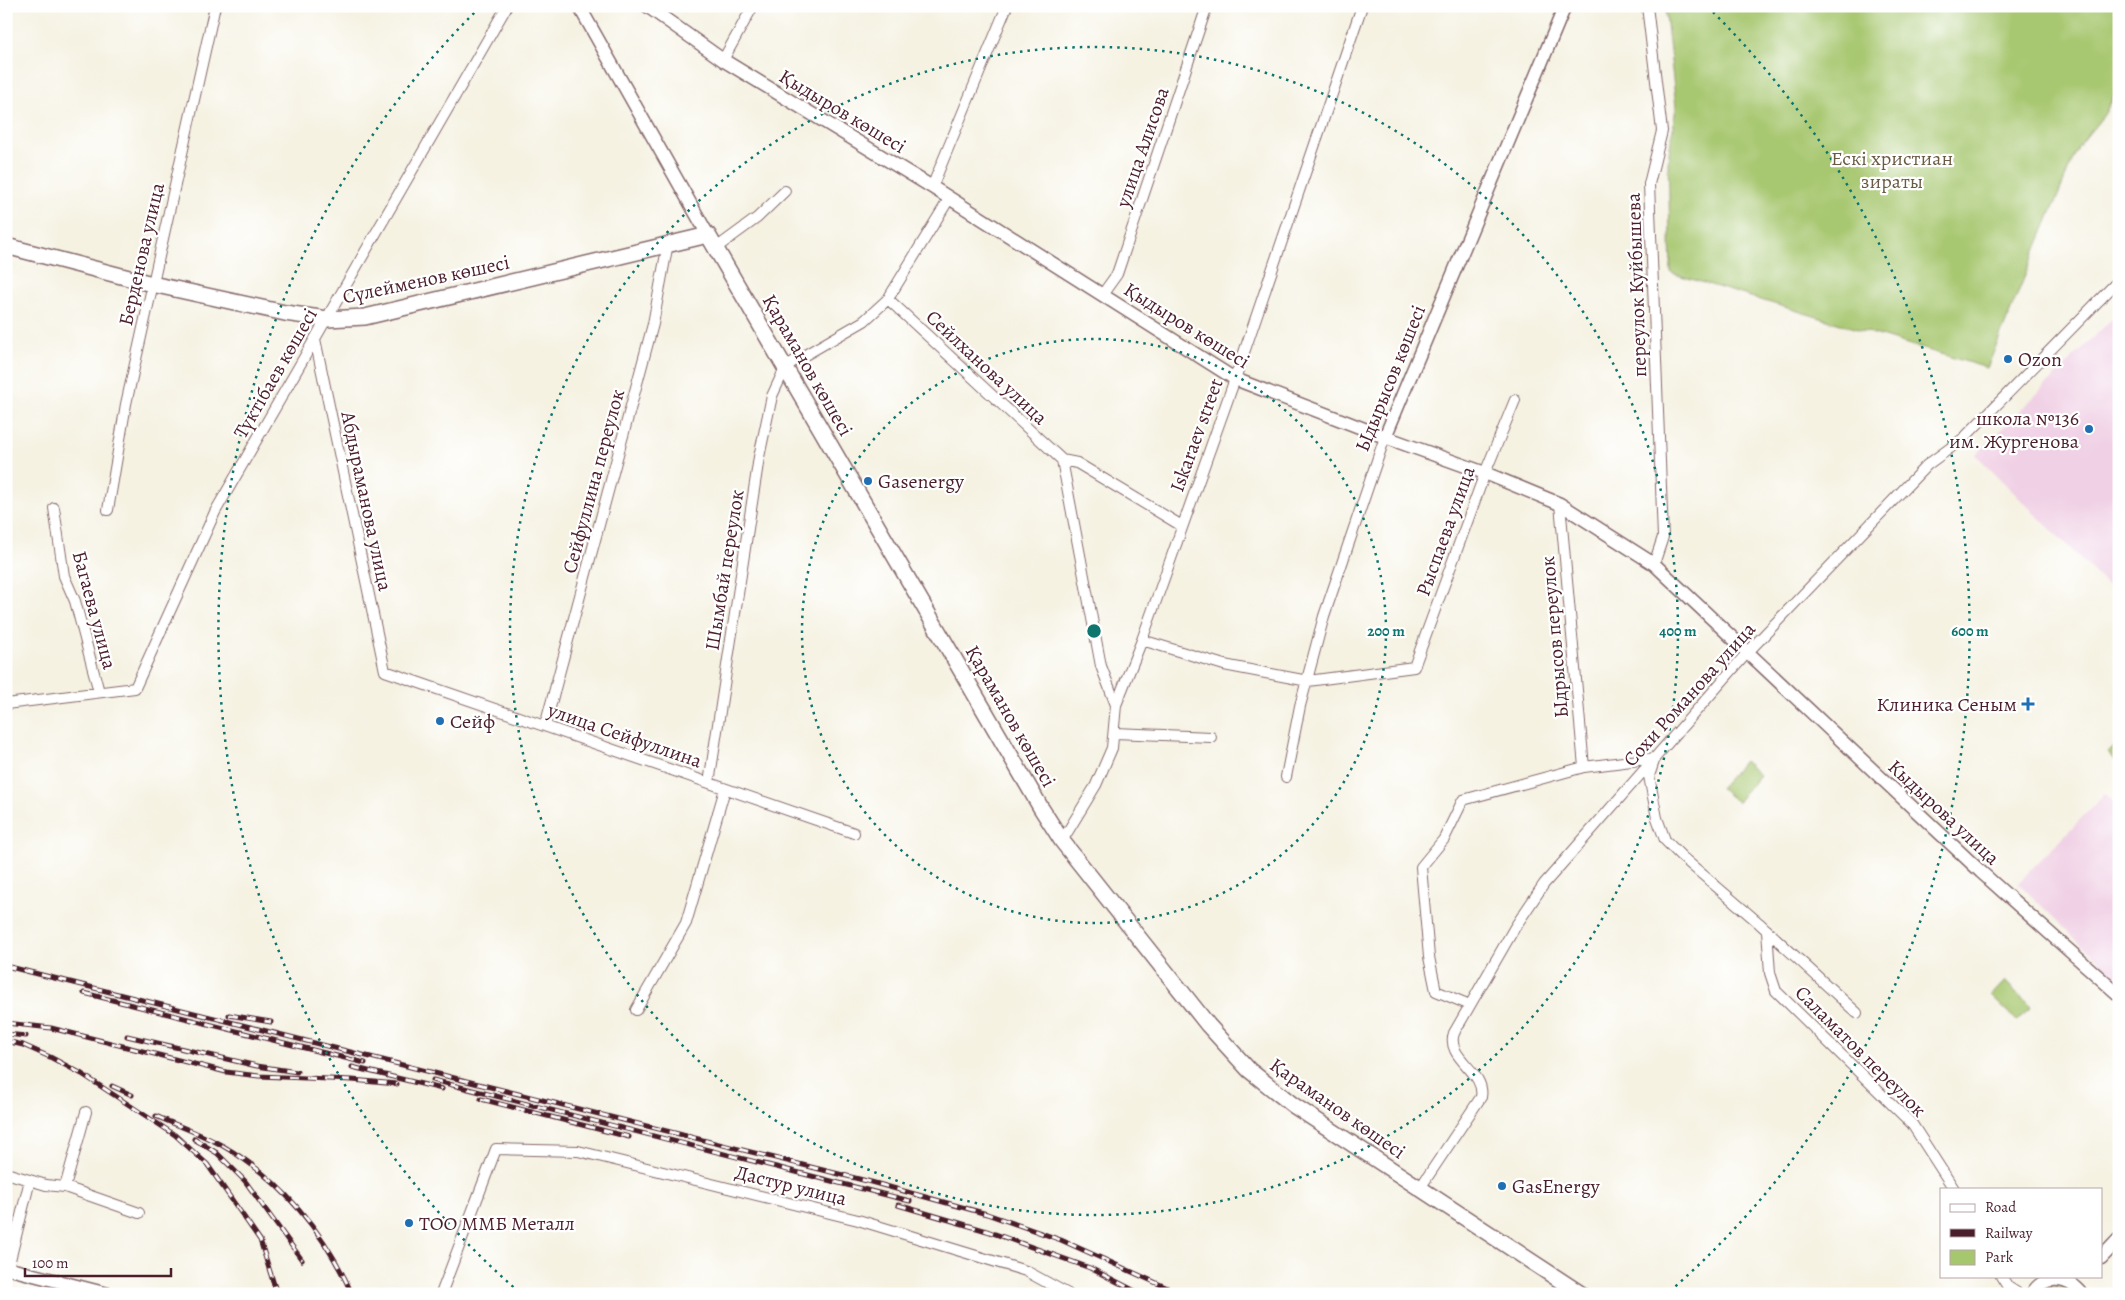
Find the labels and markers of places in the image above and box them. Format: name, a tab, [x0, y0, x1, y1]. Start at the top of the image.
place label: Ozon	[2018, 346, 2062, 373]
marker: Ozon	[2002, 353, 2014, 365]
place label: школа №136 им. Жургенова	[1949, 405, 2080, 455]
marker: школа №136 им. Жургенова	[2083, 423, 2095, 435]
place label: Gasenergy	[878, 468, 965, 495]
marker: Gasenergy	[862, 475, 874, 487]
centre of rings	[1085, 622, 1103, 640]
place label: Клиника Сеным	[1876, 691, 2017, 718]
marker: Клиника Сеным	[2021, 697, 2035, 711]
place label: Сейф	[450, 708, 495, 735]
marker: Сейф	[434, 715, 446, 727]
place label: GasEnergy	[1512, 1173, 1601, 1200]
marker: GasEnergy	[1496, 1180, 1508, 1192]
place label: ТОО ММБ Металл	[419, 1210, 575, 1237]
marker: ТОО ММБ Металл	[403, 1217, 415, 1229]

